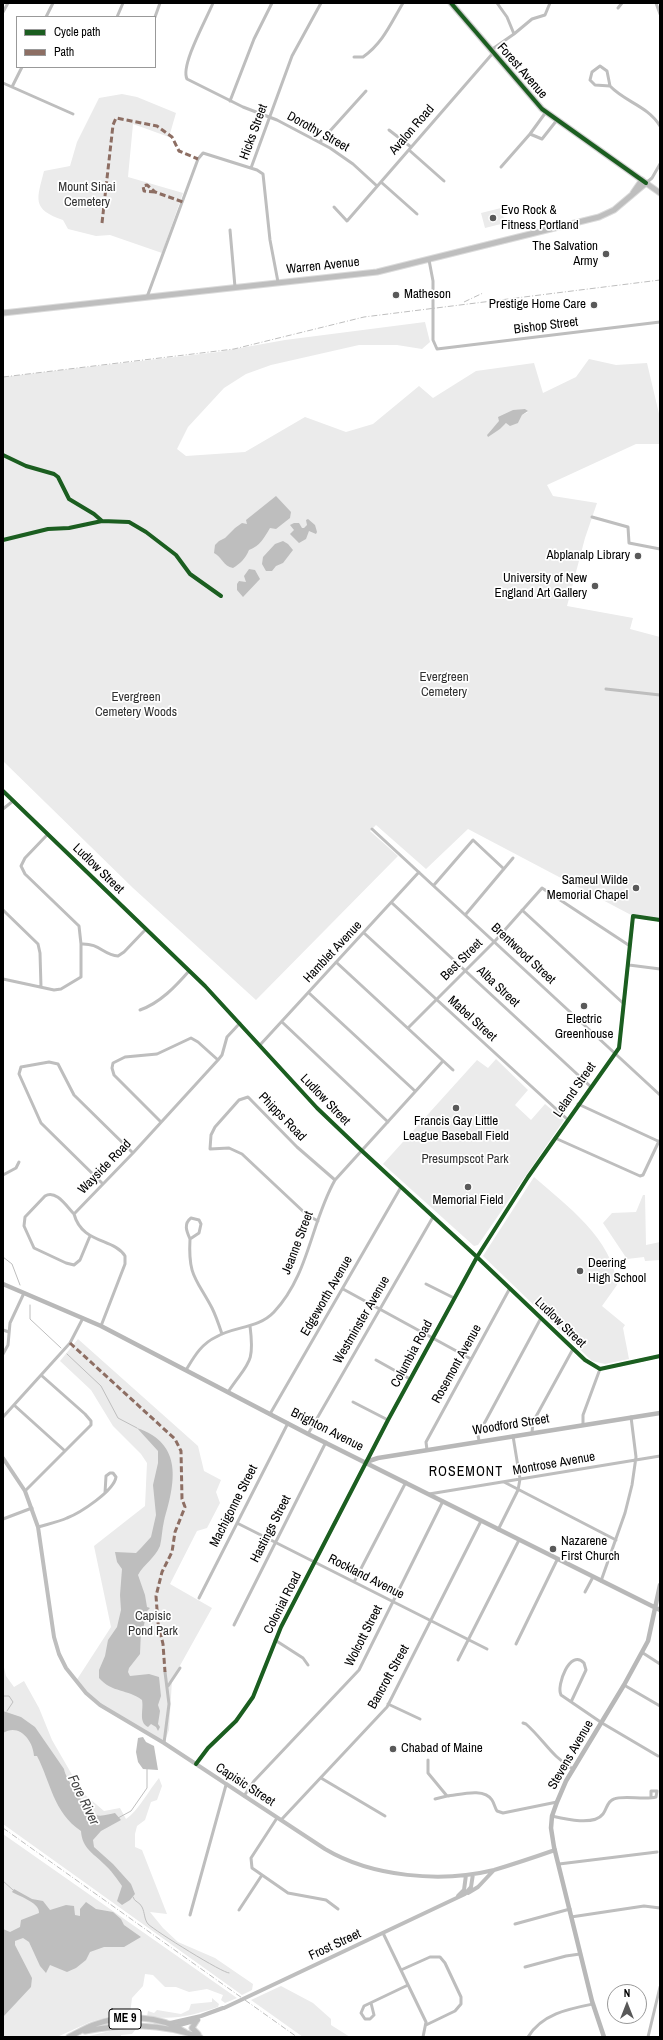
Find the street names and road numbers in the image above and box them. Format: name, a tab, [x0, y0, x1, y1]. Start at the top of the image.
street label: Forest Avenue	[494, 40, 550, 102]
street label: Hicks Street	[237, 102, 271, 162]
street label: Avalon Road	[386, 102, 438, 158]
street label: Dorothy Street	[284, 109, 352, 155]
street label: Warren Avenue	[286, 254, 360, 278]
street label: Bishop Street	[513, 314, 579, 338]
street label: Ludlow Street	[69, 841, 127, 897]
street label: Hamblet Avenue	[300, 918, 366, 986]
street label: Brentwood Street	[488, 920, 558, 988]
street label: Best Street	[438, 936, 486, 984]
street label: Alba Street	[473, 963, 523, 1011]
street label: Mabel Street	[444, 993, 500, 1045]
street label: Leland Street	[550, 1060, 600, 1120]
street label: Ludlow Street	[297, 1071, 353, 1129]
street label: Phipps Road	[255, 1089, 309, 1145]
street label: Wayside Road	[75, 1137, 135, 1197]
street label: Jeanne Street	[279, 1209, 317, 1277]
street label: Edgeworth Avenue	[298, 1253, 356, 1339]
street label: Westminster Avenue	[331, 1273, 393, 1367]
street label: Ludlow Street	[531, 1295, 589, 1351]
street label: Columbia Road	[388, 1318, 436, 1390]
street label: Rosemont Avenue	[429, 1322, 485, 1406]
street label: Brighton Avenue	[288, 1405, 366, 1455]
street label: Woodford Street	[472, 1411, 550, 1439]
street label: Montrose Avenue	[512, 1449, 596, 1479]
street label: Machigonne Street	[207, 1462, 261, 1550]
street label: Hastings Street	[247, 1493, 295, 1565]
street label: Rockland Avenue	[325, 1551, 407, 1603]
street label: Colonial Road	[261, 1569, 305, 1637]
street label: Wolcott Street	[342, 1603, 386, 1669]
street label: Bancroft Street	[365, 1642, 413, 1712]
street label: Stevens Avenue	[545, 1718, 597, 1792]
street label: Capisic Street	[212, 1760, 278, 1810]
street label: Frost Street	[306, 1926, 364, 1964]
road number: ME 9	[109, 2009, 141, 2029]

